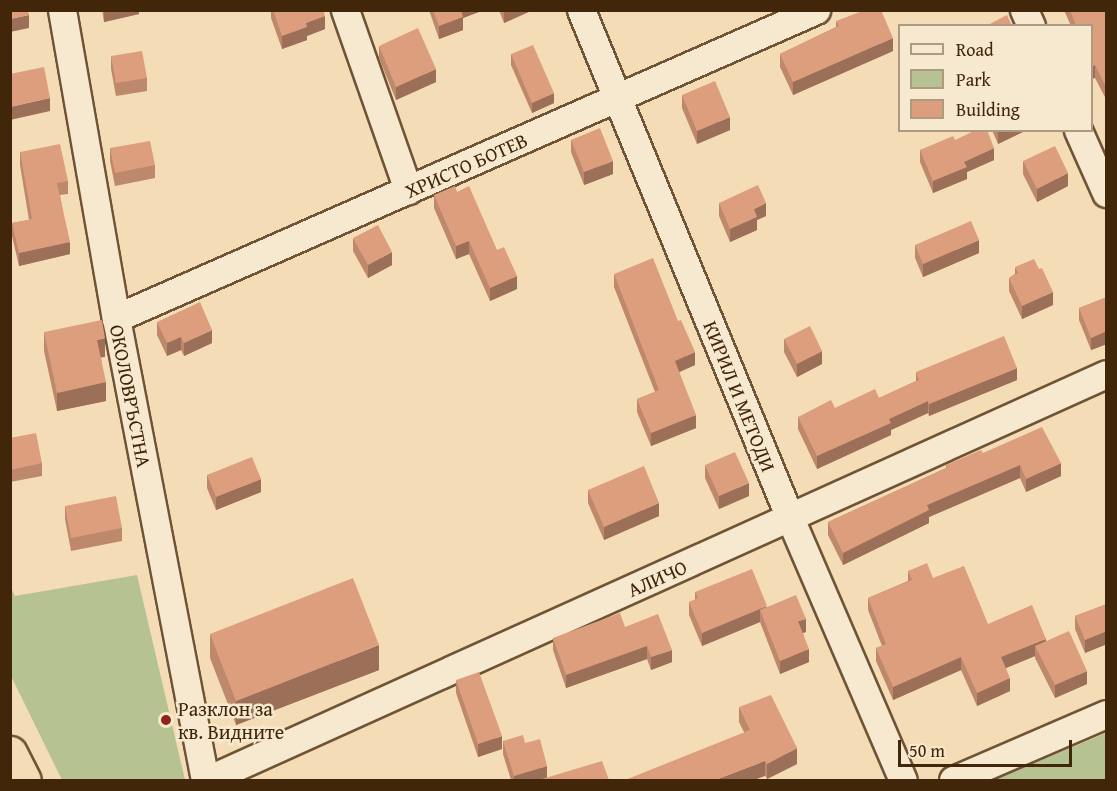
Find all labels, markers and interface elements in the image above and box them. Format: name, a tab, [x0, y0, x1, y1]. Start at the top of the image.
legend	[898, 24, 1093, 132]
text: Road	[956, 36, 994, 63]
text: Park	[956, 66, 991, 93]
text: Building	[956, 96, 1020, 123]
street label: ХРИСТО БОТЕВ	[401, 127, 531, 203]
street label: КИРИЛ И МЕТОДИ	[699, 317, 781, 475]
street label: ОКОЛОВРЪСТНА	[105, 323, 157, 469]
street label: АЛИЧО	[623, 554, 691, 602]
place label: Разклон за кв. Видните	[178, 696, 284, 743]
marker: Разклон за кв. Видните	[159, 713, 173, 727]
scale bar	[901, 728, 1075, 766]
text: 50 m	[909, 737, 945, 764]

